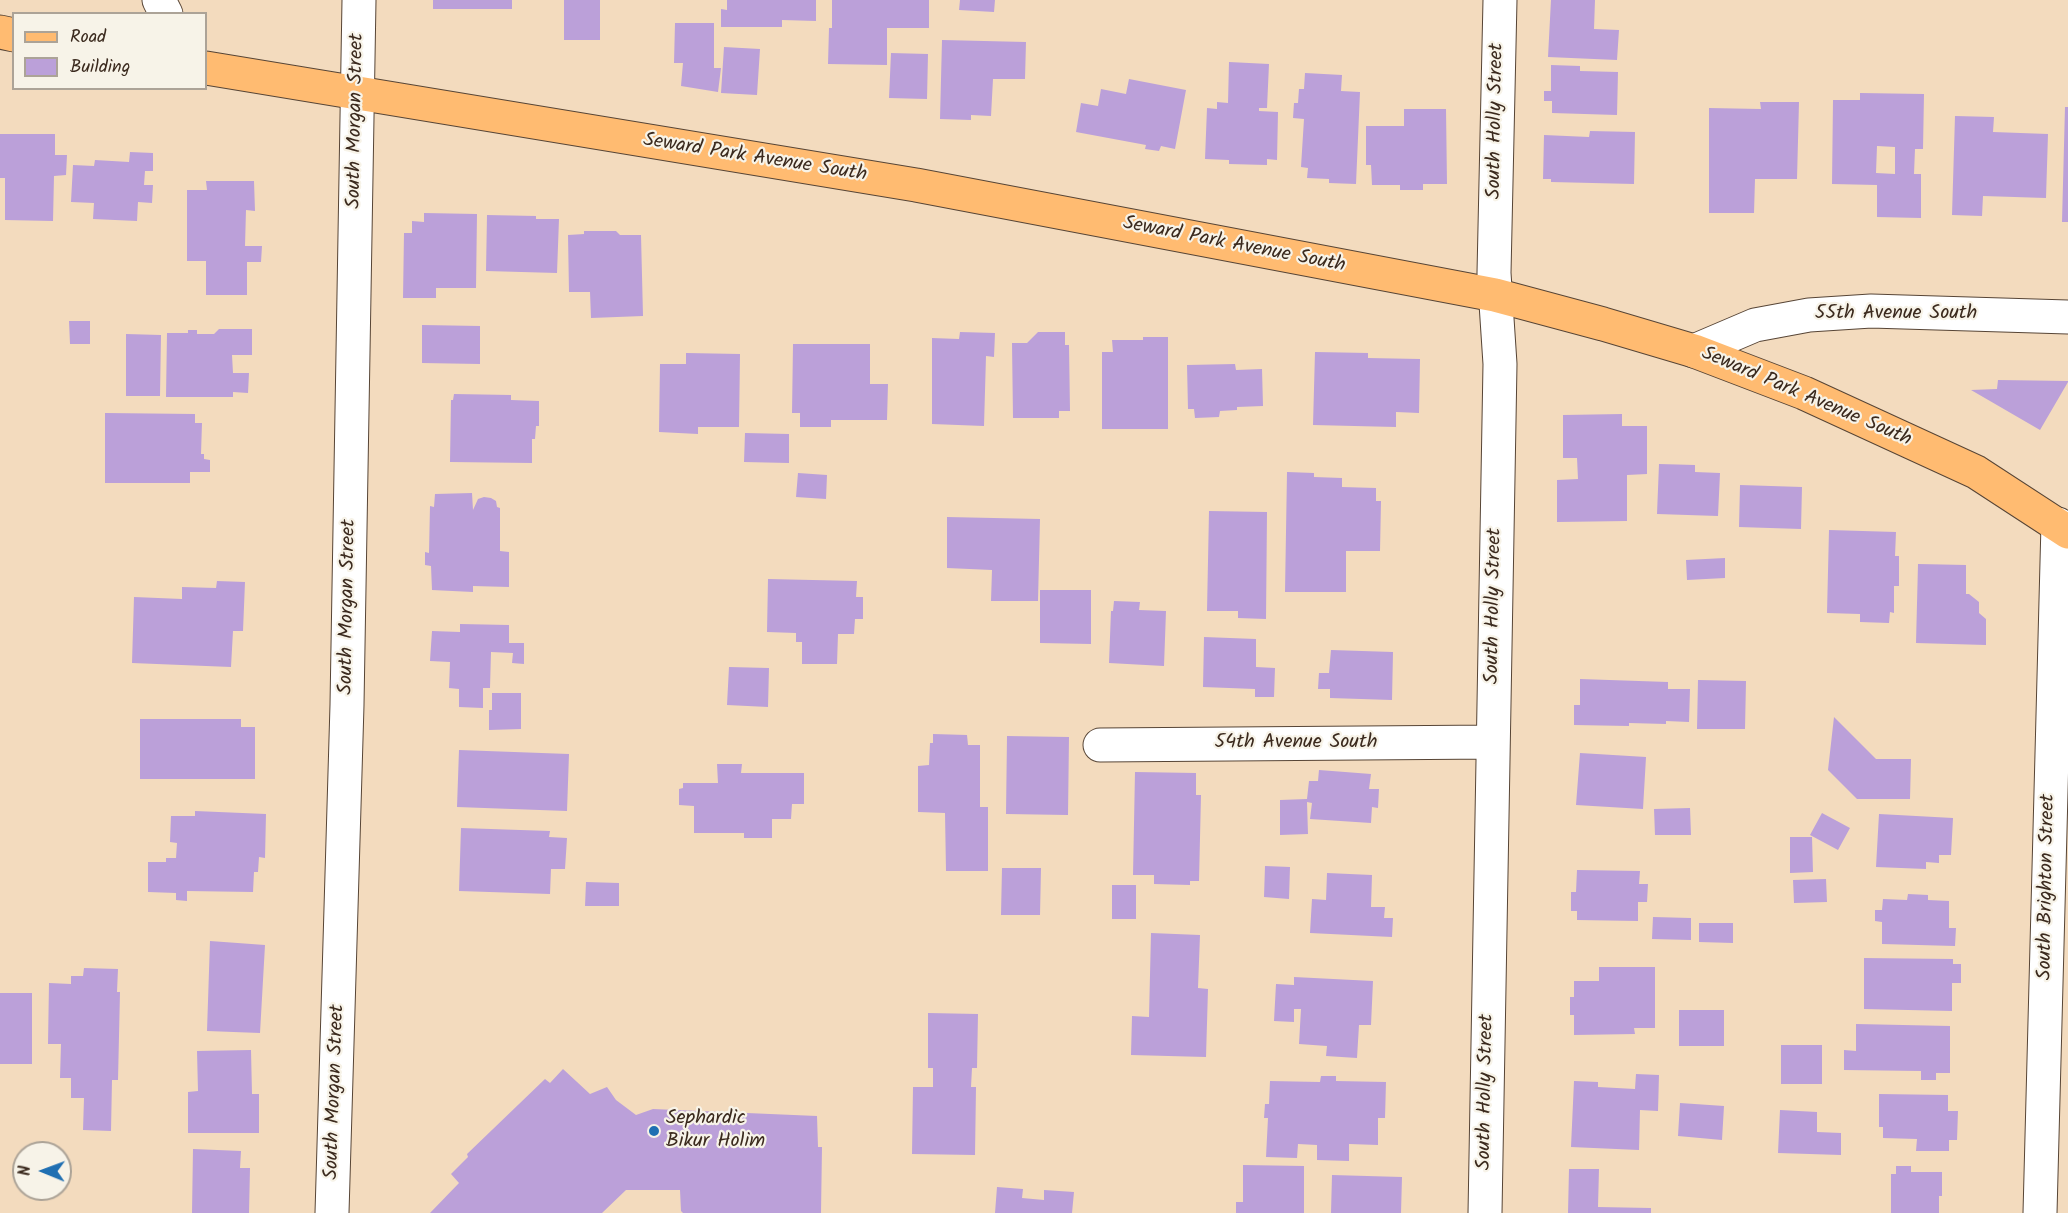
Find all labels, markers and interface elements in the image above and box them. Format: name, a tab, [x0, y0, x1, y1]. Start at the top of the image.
legend	[12, 12, 207, 90]
text: Road	[70, 23, 106, 52]
street label: South Morgan Street	[343, 33, 371, 209]
street label: South Holly Street	[1484, 43, 1510, 199]
text: Building	[70, 53, 130, 82]
street label: Seward Park Avenue South	[642, 129, 868, 189]
street label: Seward Park Avenue South	[1121, 213, 1347, 279]
street label: 55th Avenue South	[1815, 303, 1977, 327]
street label: Seward Park Avenue South	[1697, 343, 1915, 453]
street label: South Morgan Street	[335, 519, 363, 695]
street label: South Holly Street	[1482, 528, 1508, 684]
street label: 54th Avenue South	[1215, 732, 1377, 756]
street label: South Brighton Street	[2034, 794, 2062, 980]
street label: South Morgan Street	[321, 1004, 351, 1180]
street label: South Holly Street	[1474, 1014, 1500, 1170]
place label: Sephardic Bikur Holim	[666, 1108, 765, 1155]
marker: Sephardic Bikur Holim	[647, 1124, 661, 1138]
north arrow	[12, 1141, 72, 1201]
text: N	[13, 1165, 38, 1176]

